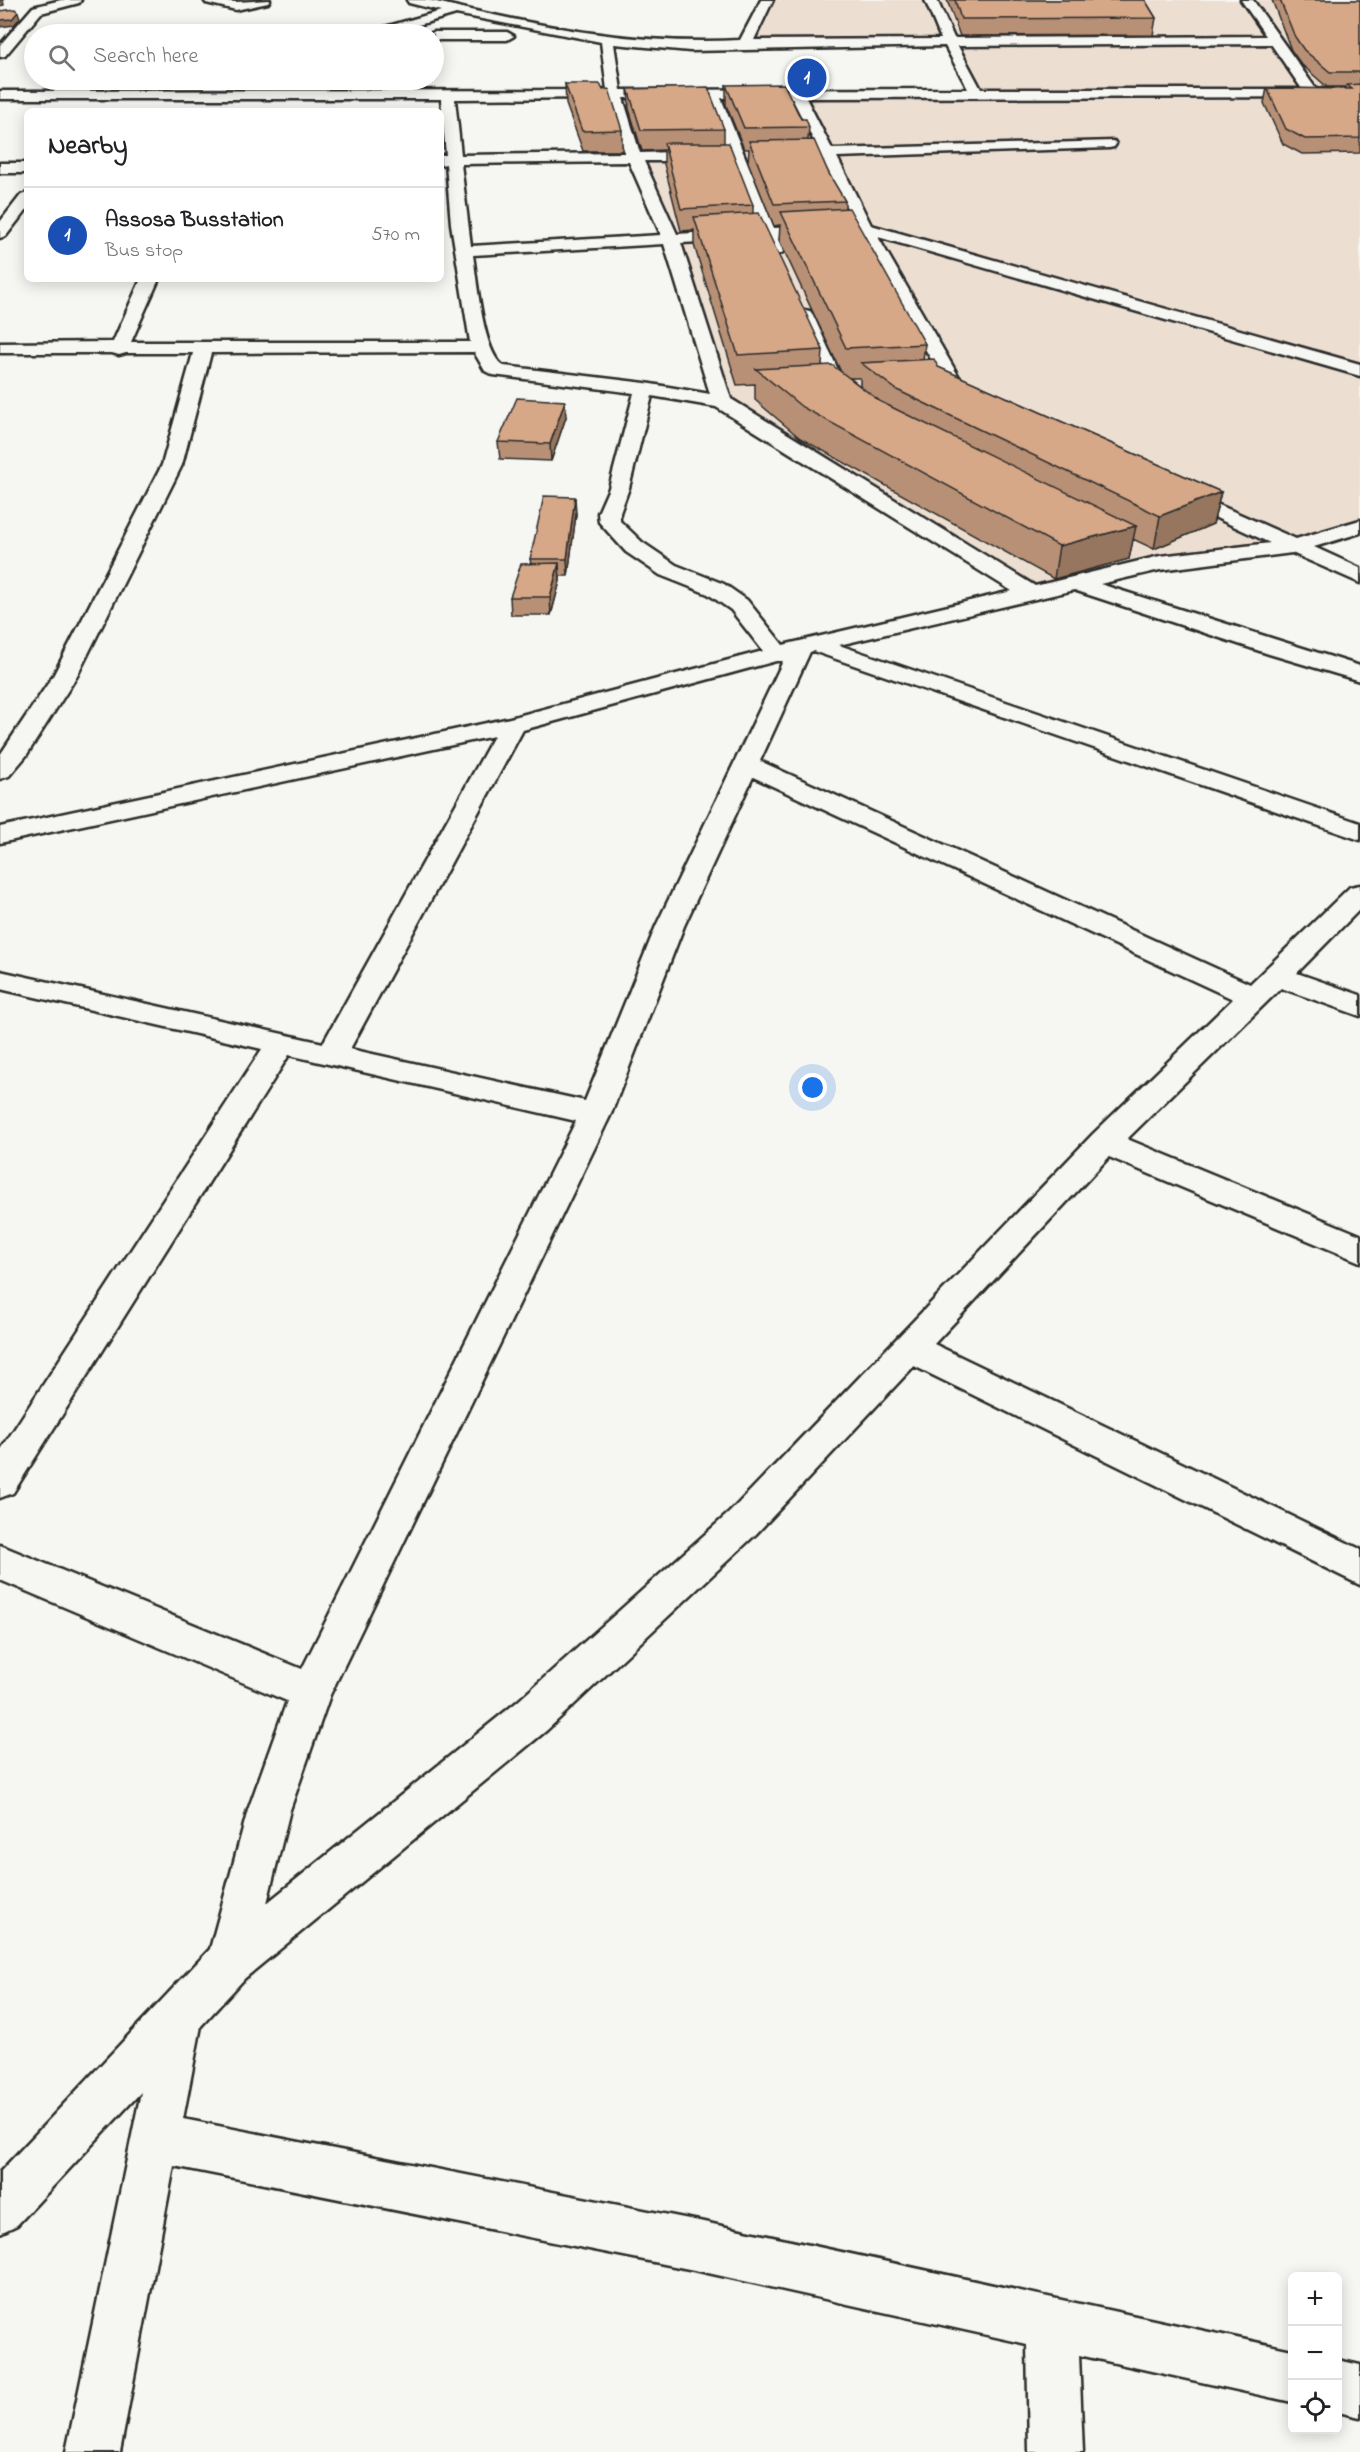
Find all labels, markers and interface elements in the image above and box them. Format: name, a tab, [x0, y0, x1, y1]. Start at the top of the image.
search box	[24, 24, 444, 90]
icon: search	[45, 41, 78, 74]
text: Search here	[93, 41, 198, 73]
pin: 1	[788, 56, 826, 100]
text: Nearby	[48, 128, 127, 166]
text: Assosa Busstation	[105, 205, 284, 237]
text: 1	[64, 221, 71, 250]
text: 570 m	[371, 221, 420, 250]
text: Bus stop	[105, 237, 183, 266]
your location	[798, 1073, 827, 1102]
map controls	[1288, 2272, 1342, 2434]
button: +	[1288, 2272, 1342, 2326]
button: −	[1288, 2326, 1342, 2380]
button: locate	[1288, 2380, 1342, 2434]

